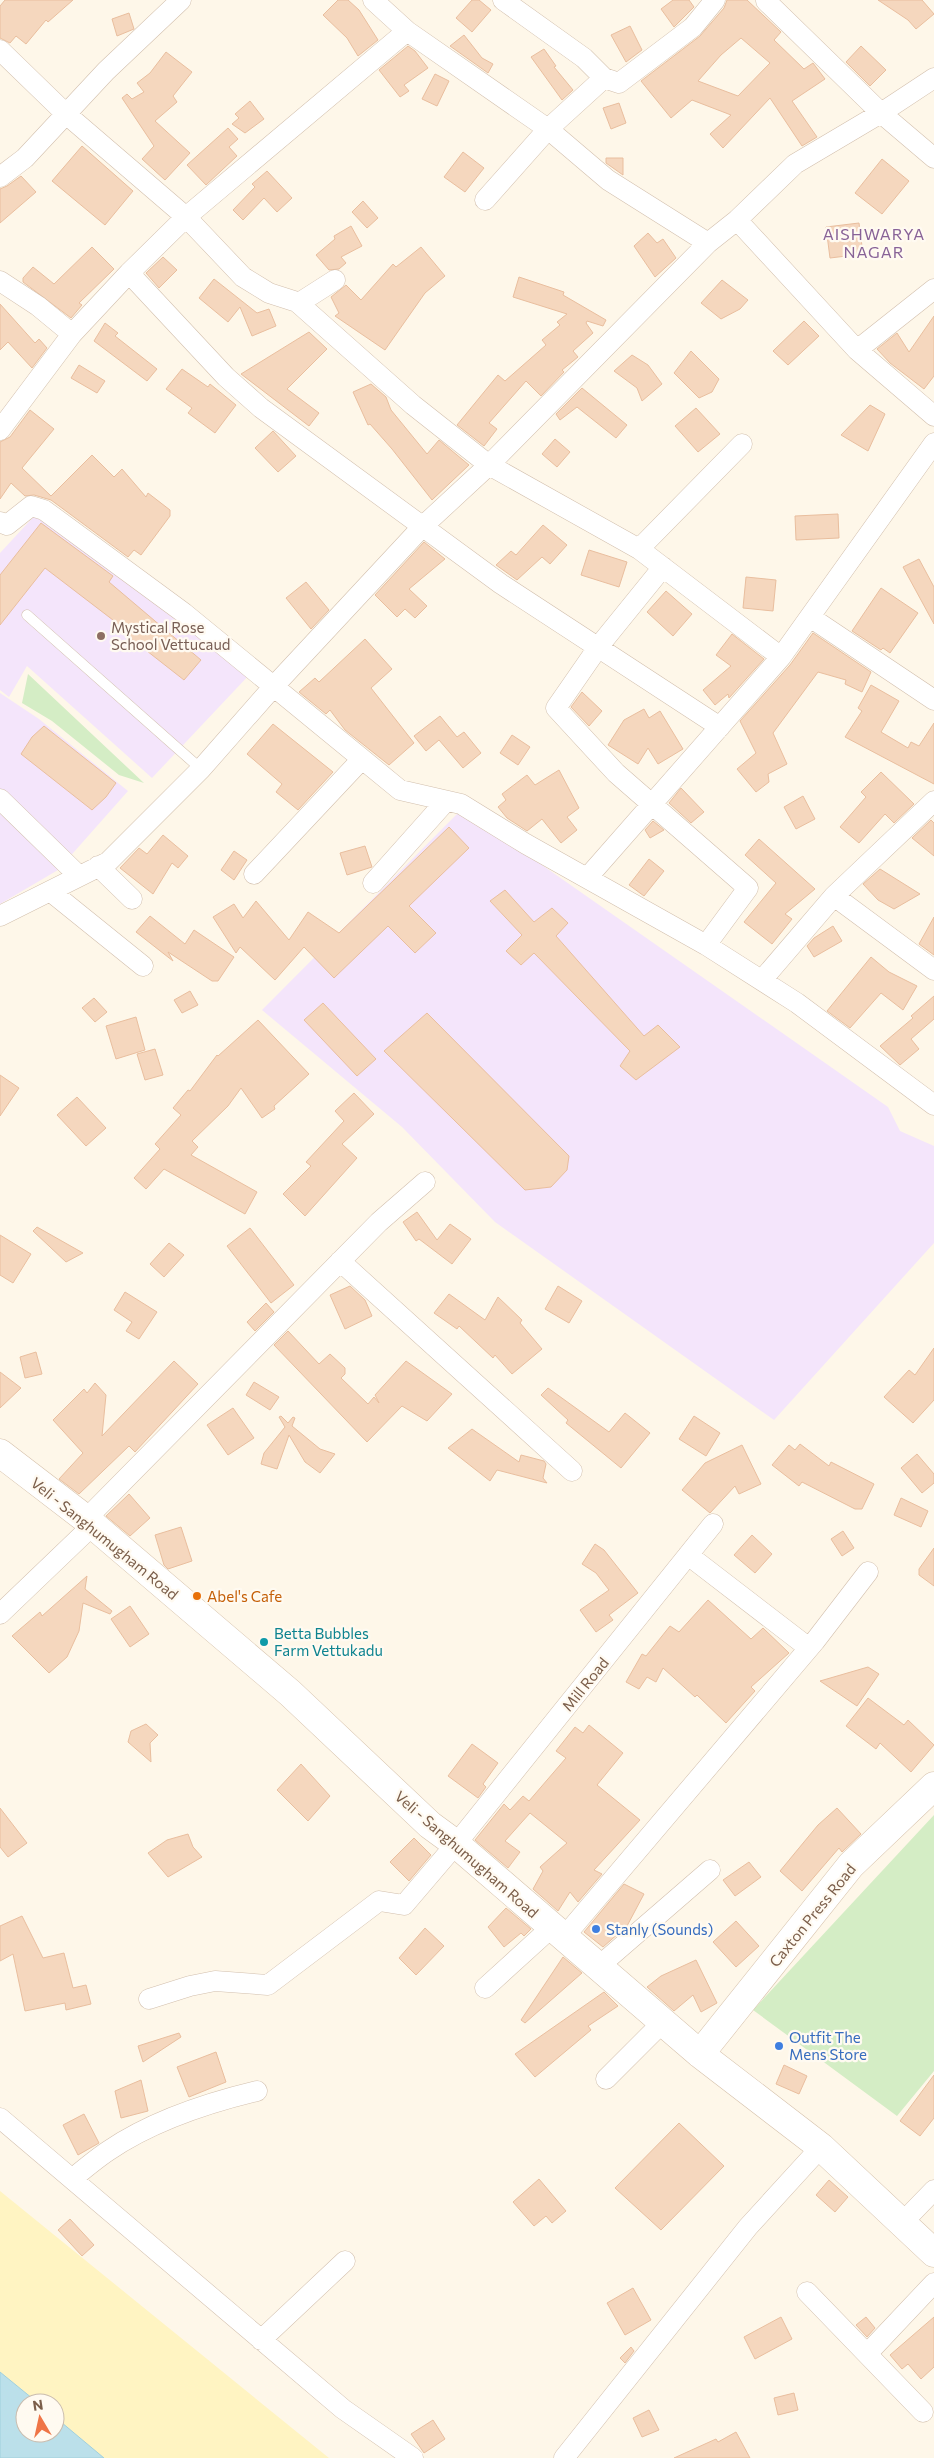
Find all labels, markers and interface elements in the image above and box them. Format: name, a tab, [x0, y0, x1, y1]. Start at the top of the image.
district label: AISHWARYA NAGAR	[823, 224, 925, 261]
place label: Mystical Rose School Vettucaud	[111, 618, 230, 653]
marker: Mystical Rose School Vettucaud	[95, 630, 107, 642]
street label: Veli - Sanghumugham Road	[28, 1473, 182, 1603]
place label: Abel's Cafe	[207, 1587, 282, 1605]
marker: Abel's Cafe	[191, 1590, 203, 1602]
place label: Betta Bubbles Farm Vettukadu	[274, 1624, 383, 1659]
marker: Betta Bubbles Farm Vettukadu	[258, 1636, 270, 1648]
street label: Mill Road	[558, 1654, 612, 1714]
street label: Veli - Sanghumugham Road	[392, 1787, 542, 1921]
street label: Caxton Press Road	[765, 1860, 859, 1970]
place label: Stanly (Sounds)	[606, 1920, 713, 1938]
marker: Stanly (Sounds)	[590, 1923, 602, 1935]
place label: Outfit The Mens Store	[789, 2028, 867, 2063]
marker: Outfit The Mens Store	[773, 2040, 785, 2052]
north arrow	[15, 2393, 65, 2443]
text: N	[31, 2395, 44, 2414]

